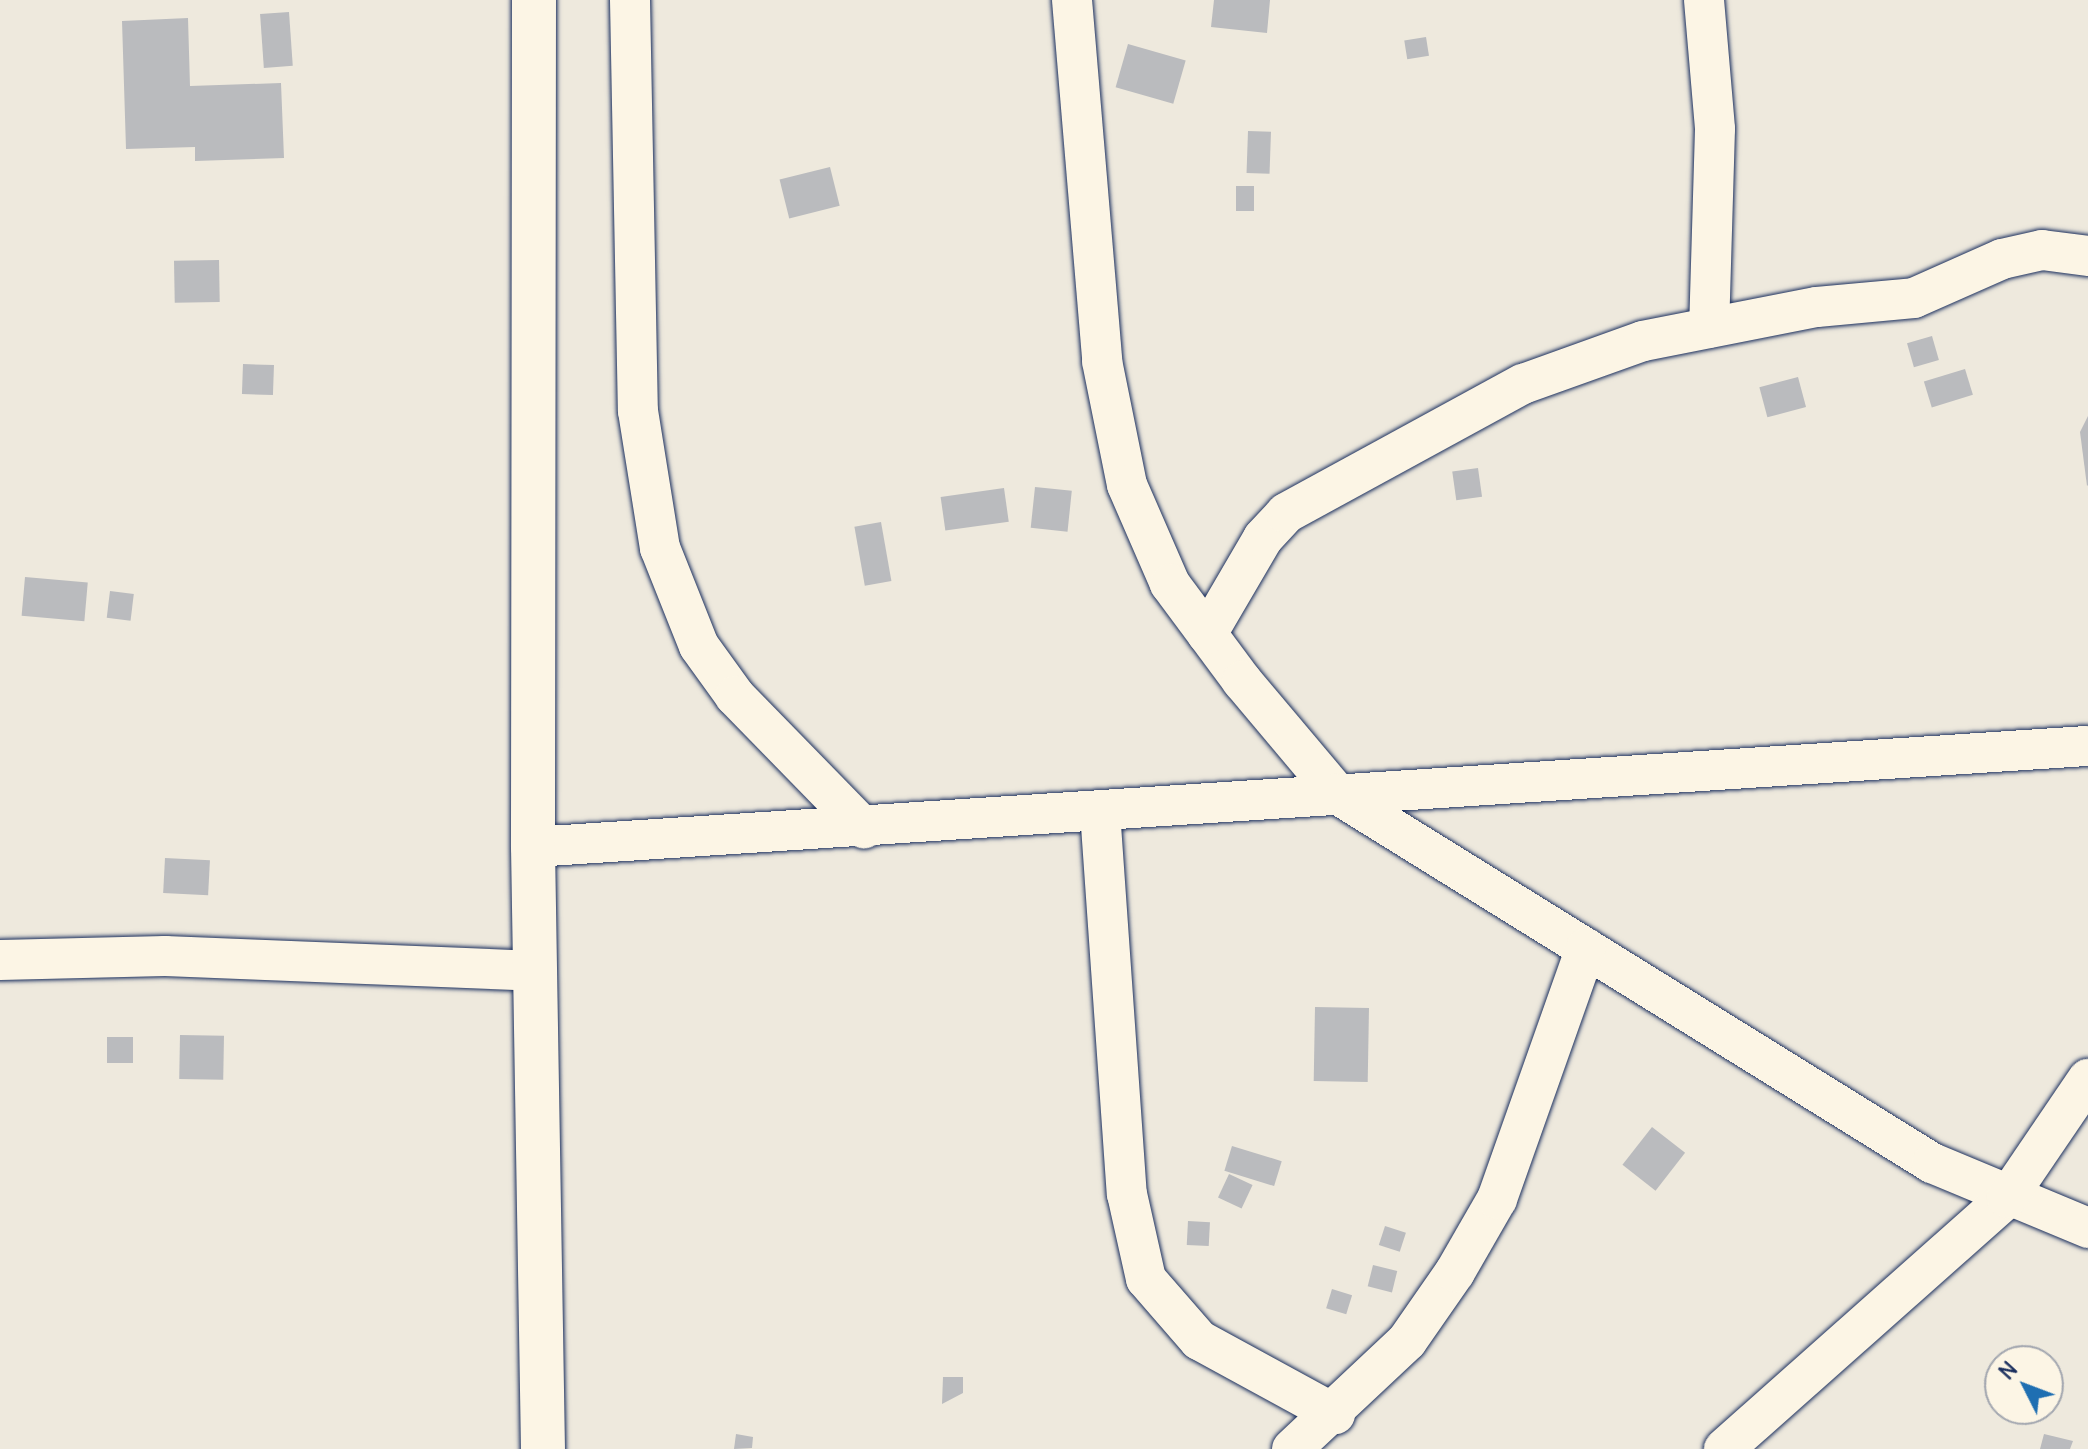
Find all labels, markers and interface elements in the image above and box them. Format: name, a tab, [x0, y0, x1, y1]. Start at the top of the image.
north arrow	[1984, 1345, 2064, 1425]
text: N	[1992, 1355, 2023, 1385]

